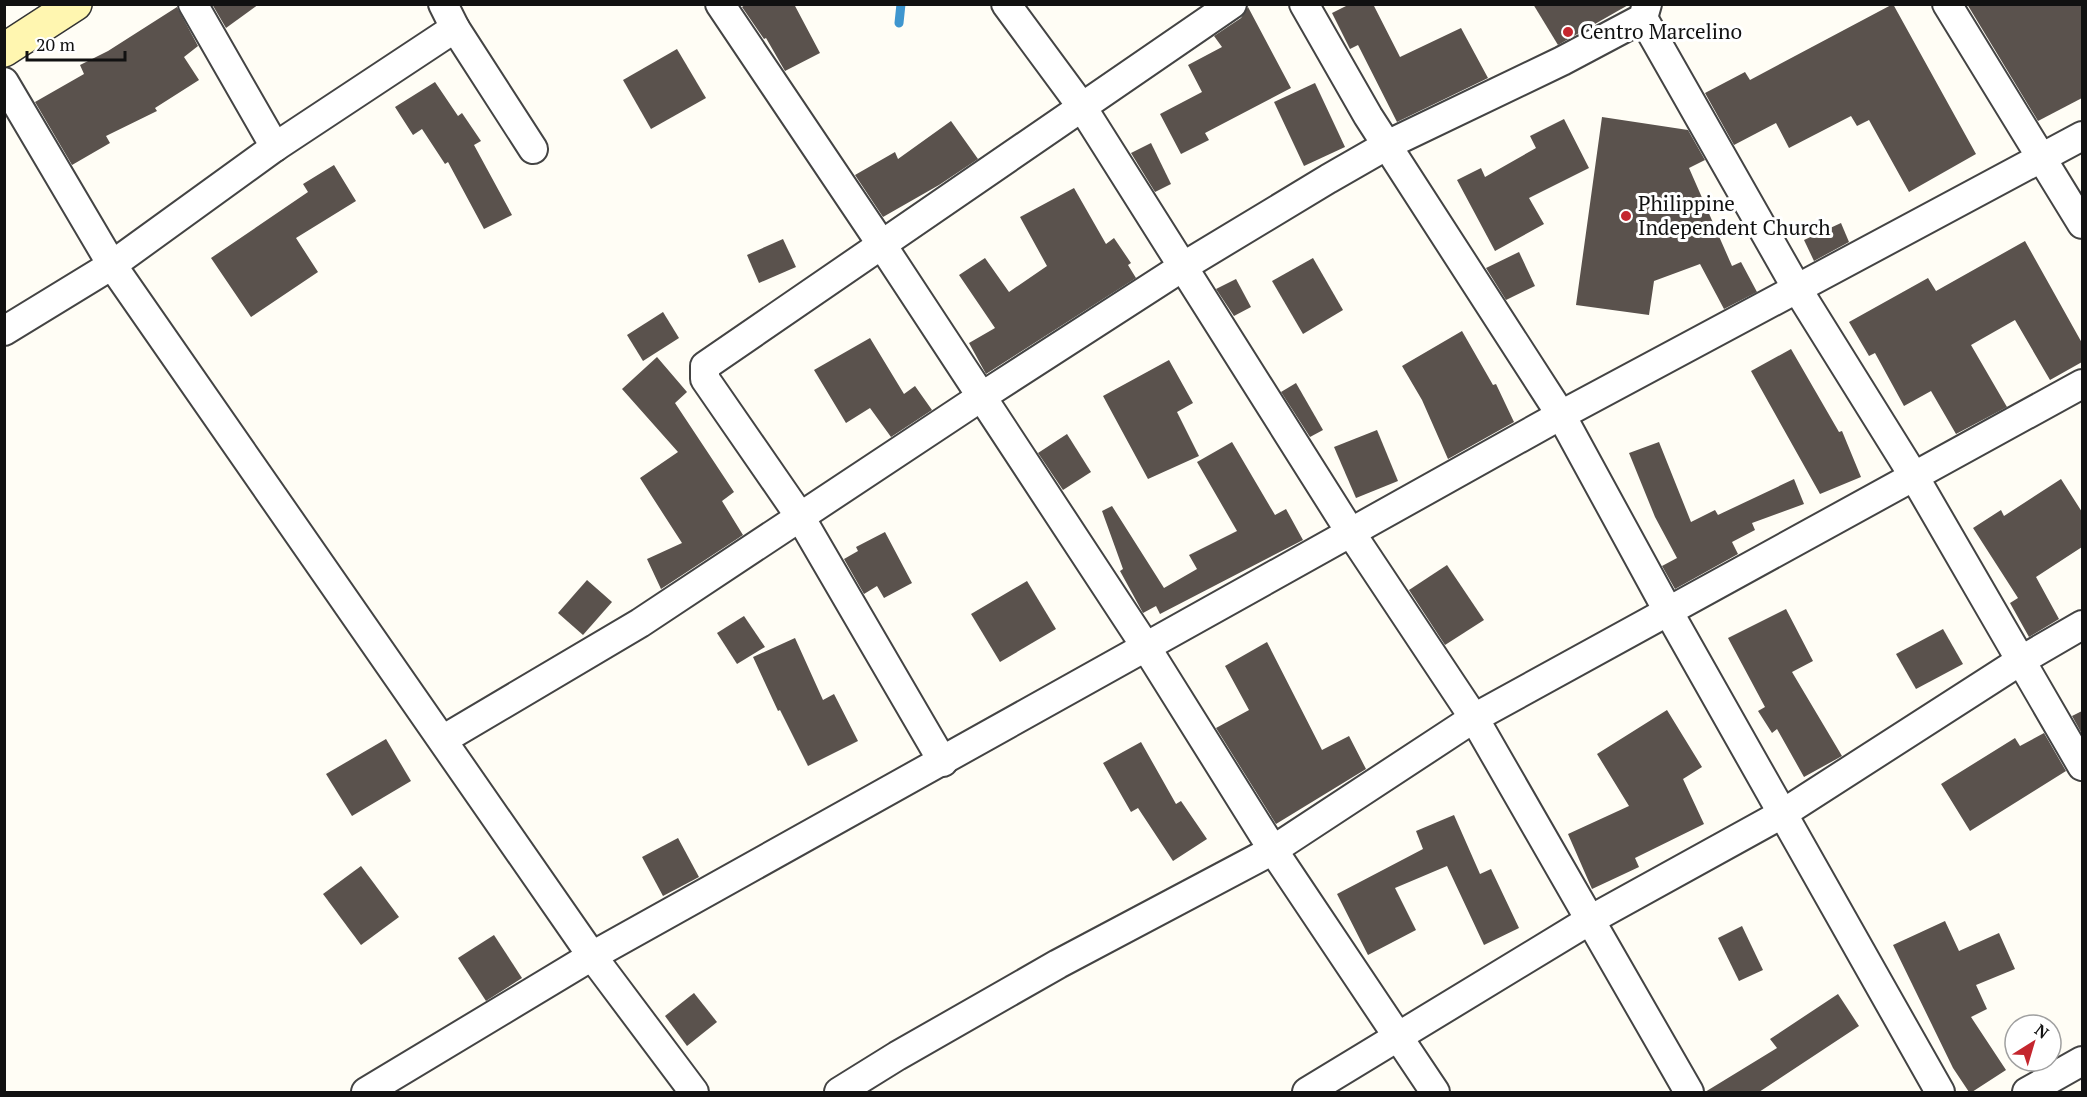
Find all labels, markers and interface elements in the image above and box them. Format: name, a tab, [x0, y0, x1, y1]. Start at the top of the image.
place label: Centro Marcelino	[1580, 17, 1742, 45]
scale bar	[27, 24, 124, 62]
marker: Centro Marcelino	[1561, 25, 1575, 39]
text: 20 m	[36, 32, 76, 56]
place label: Philippine Independent Church	[1638, 189, 1831, 241]
marker: Philippine Independent Church	[1619, 209, 1633, 223]
north arrow	[2003, 1013, 2063, 1073]
text: N	[2031, 1019, 2053, 1043]

